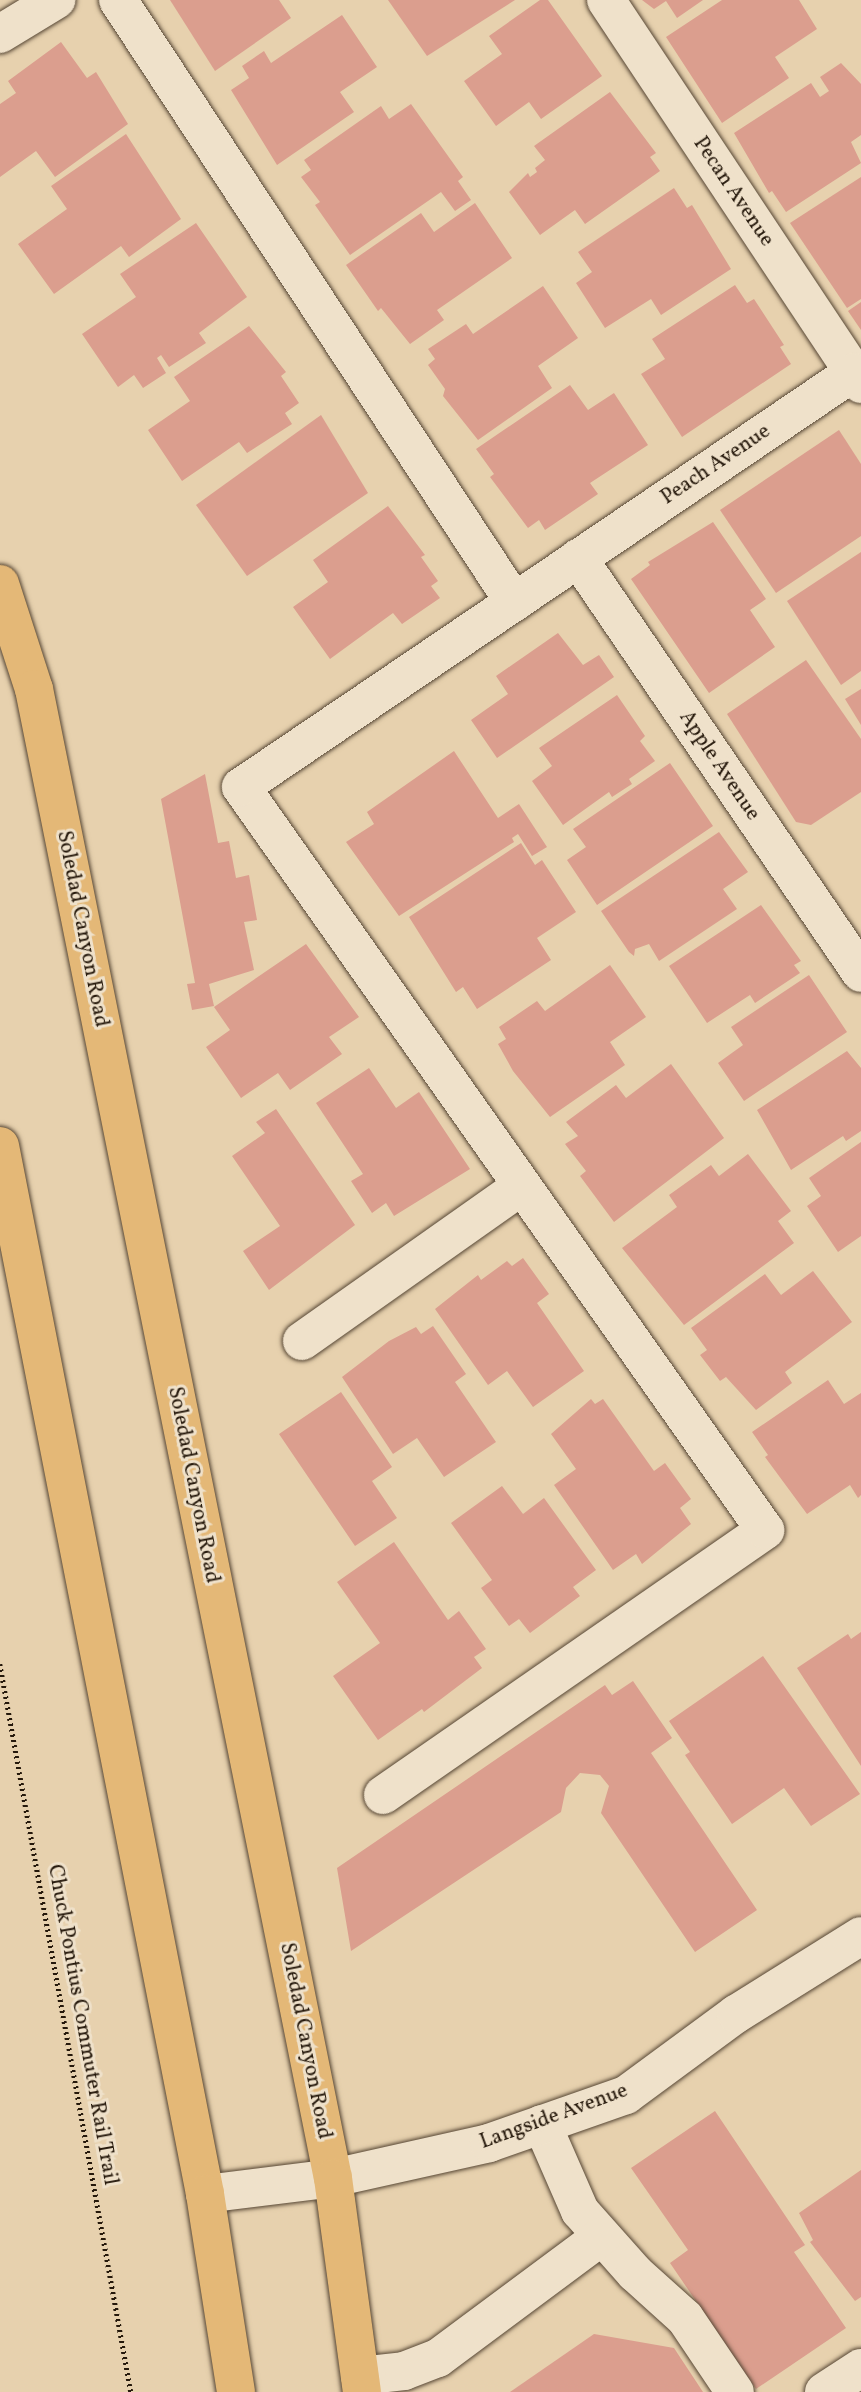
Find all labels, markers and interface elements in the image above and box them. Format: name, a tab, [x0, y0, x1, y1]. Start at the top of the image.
street label: Pecan Avenue	[687, 132, 779, 252]
street label: Peach Avenue	[657, 419, 775, 511]
street label: Apple Avenue	[673, 706, 765, 826]
street label: Soledad Canyon Road	[51, 829, 113, 1029]
street label: Soledad Canyon Road	[162, 1385, 224, 1585]
street label: Chuck Pontius Commuter Rail Trail	[41, 1862, 123, 2188]
street label: Soledad Canyon Road	[274, 1941, 336, 2141]
street label: Langside Avenue	[477, 2079, 631, 2155]

